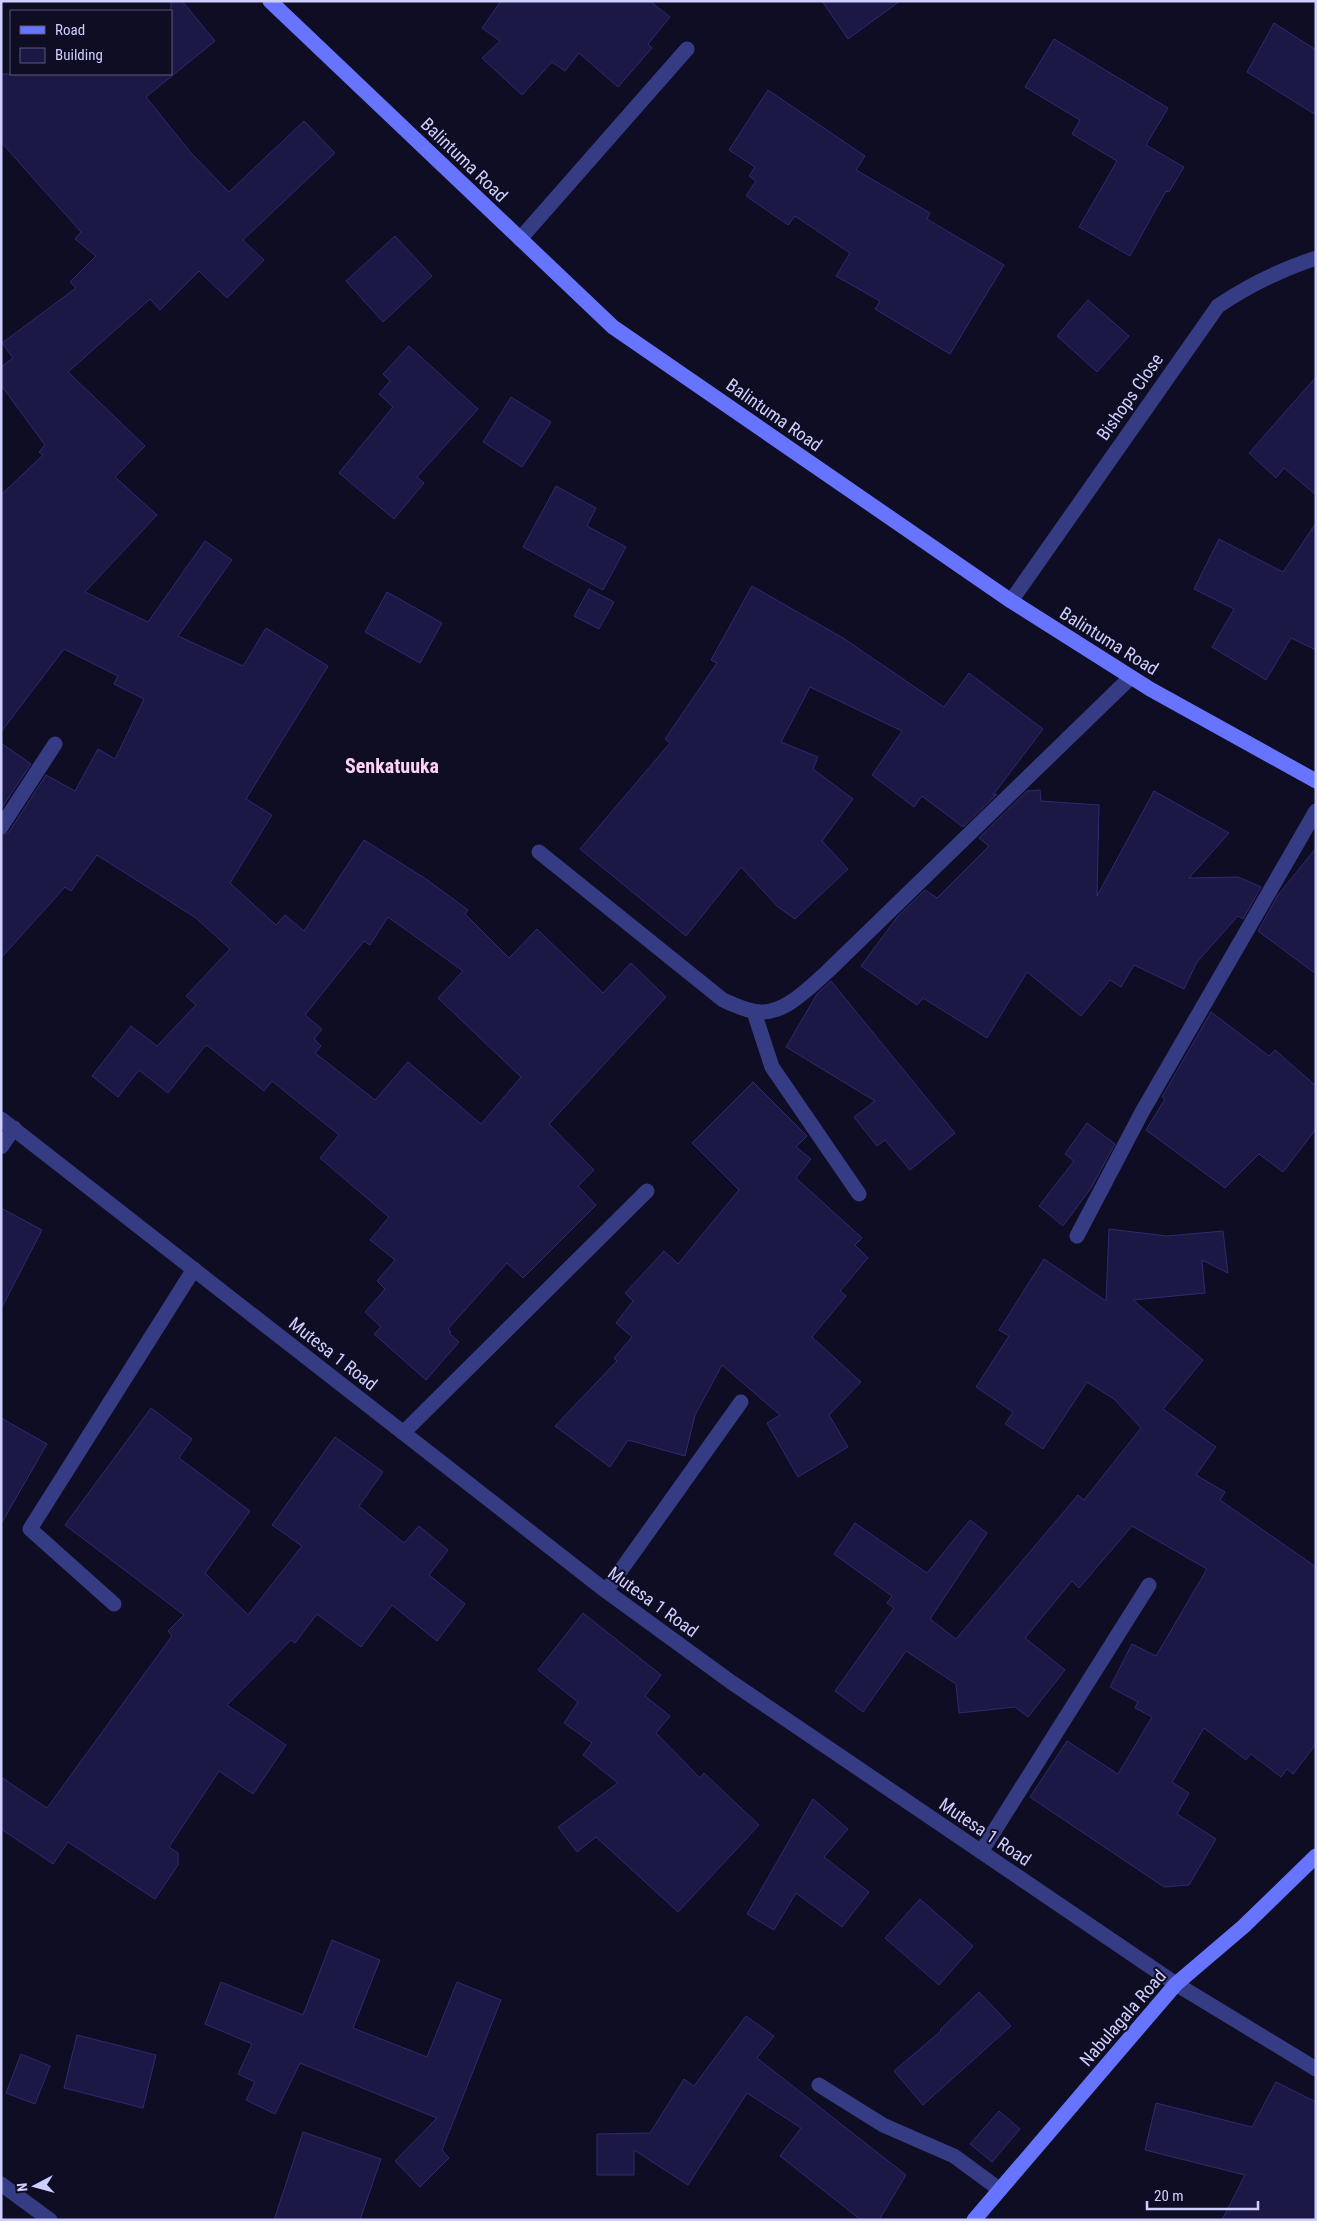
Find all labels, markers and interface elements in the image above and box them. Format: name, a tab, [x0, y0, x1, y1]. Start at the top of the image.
legend	[10, 10, 172, 75]
text: Road	[55, 21, 85, 39]
text: Building	[55, 46, 103, 64]
street label: Balintuma Road	[417, 113, 512, 206]
street label: Bishops Close	[1092, 349, 1167, 444]
street label: Balintuma Road	[722, 374, 826, 455]
street label: Balintuma Road	[1056, 602, 1162, 679]
district label: Senkatuuka	[345, 754, 439, 778]
street label: Mutesa 1 Road	[285, 1313, 382, 1395]
street label: Mutesa 1 Road	[604, 1562, 702, 1641]
street label: Mutesa 1 Road	[935, 1793, 1035, 1870]
street label: Nabulagala Road	[1075, 1965, 1170, 2070]
north arrow	[10, 2161, 60, 2211]
scale bar	[1147, 2178, 1258, 2210]
text: N	[14, 2182, 30, 2192]
text: 20 m	[1154, 2187, 1184, 2205]

